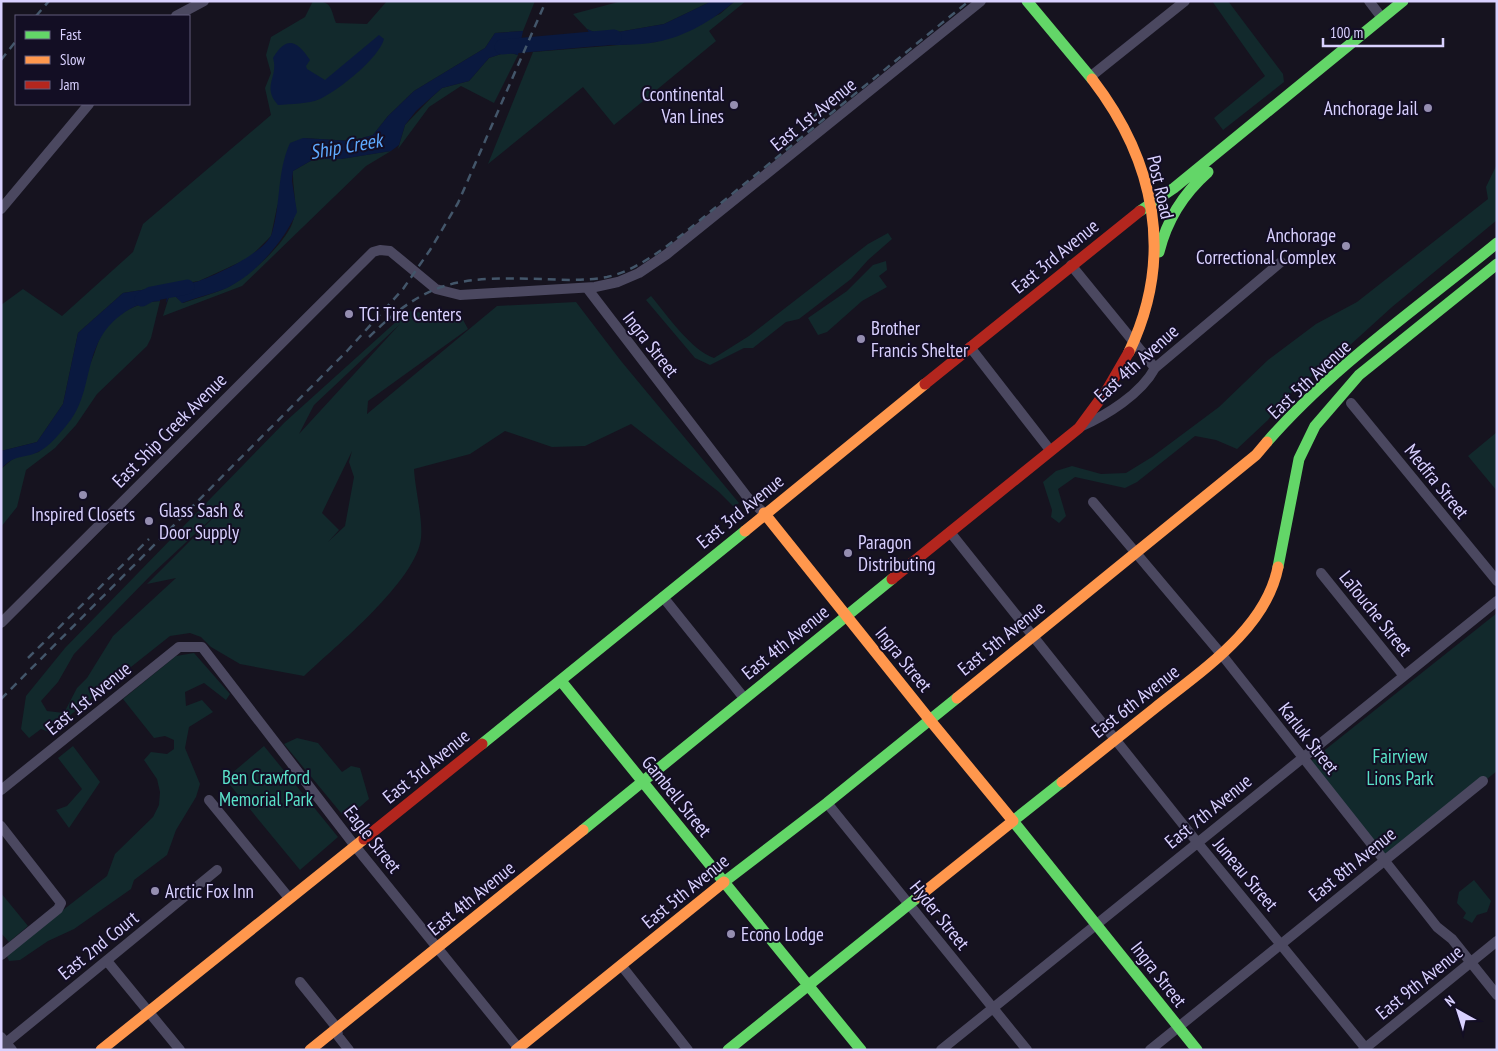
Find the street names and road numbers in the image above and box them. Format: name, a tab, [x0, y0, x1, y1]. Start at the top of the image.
street label: East 1st Avenue	[765, 72, 861, 156]
street label: Post Road	[1142, 153, 1180, 221]
street label: East 3rd Avenue	[1007, 214, 1103, 298]
street label: Ingra Street	[618, 306, 685, 382]
street label: East 4th Avenue	[1089, 319, 1183, 407]
street label: East 5th Avenue	[1262, 334, 1356, 424]
street label: East Ship Creek Avenue	[107, 368, 231, 492]
street label: Medfra Street	[1400, 439, 1475, 524]
street label: East 3rd Avenue	[692, 469, 788, 553]
street label: LaTouche Street	[1334, 566, 1418, 661]
street label: East 5th Avenue	[953, 596, 1050, 680]
street label: East 4th Avenue	[737, 600, 834, 684]
street label: Ingra Street	[870, 621, 938, 697]
street label: East 1st Avenue	[40, 656, 136, 740]
street label: East 6th Avenue	[1086, 659, 1184, 743]
street label: Karluk Street	[1273, 697, 1345, 779]
street label: East 3rd Avenue	[378, 724, 474, 808]
street label: Gambell Street	[637, 751, 718, 842]
street label: East 7th Avenue	[1160, 769, 1256, 853]
street label: Eagle Street	[339, 800, 407, 878]
street label: East 8th Avenue	[1304, 822, 1401, 906]
street label: Juneau Street	[1208, 832, 1284, 916]
street label: East 5th Avenue	[637, 849, 734, 933]
street label: East 4th Avenue	[423, 856, 520, 940]
street label: Hyder Street	[905, 876, 976, 955]
street label: East 2nd Court	[53, 905, 143, 985]
street label: Ingra Street	[1126, 936, 1193, 1012]
street label: East 9th Avenue	[1371, 940, 1468, 1024]

